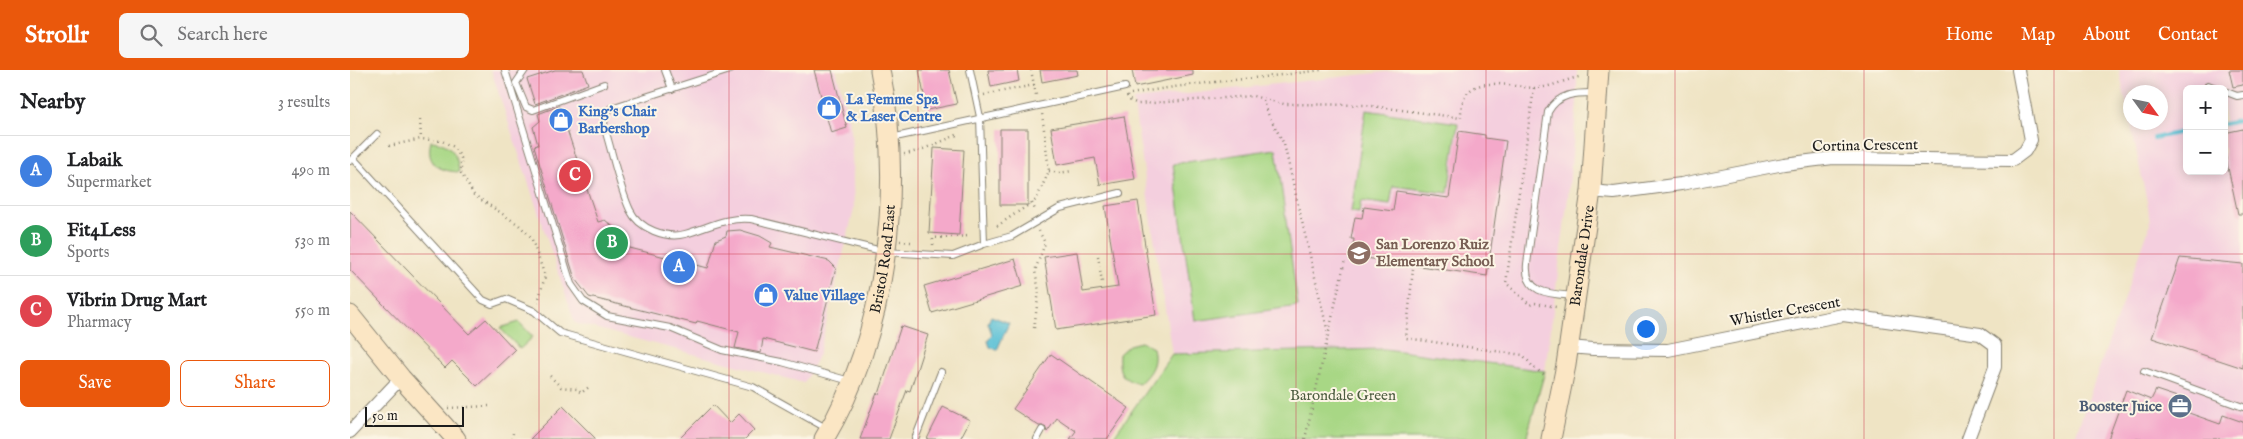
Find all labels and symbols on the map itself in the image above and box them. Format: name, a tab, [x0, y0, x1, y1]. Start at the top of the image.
north arrow	[2123, 85, 2168, 130]
place label: La Femme Spa & Laser Centre	[846, 90, 942, 126]
shop icon: La Femme Spa & Laser Centre	[816, 95, 842, 121]
place label: King's Chair Barbershop	[578, 102, 657, 138]
shop icon: King's Chair Barbershop	[548, 107, 574, 133]
street label: Cortina Crescent	[1812, 135, 1918, 156]
pin: C	[559, 157, 591, 195]
street label: Bristol Road East	[866, 204, 900, 315]
street label: Barondale Drive	[1566, 204, 1599, 307]
pin: B	[596, 224, 628, 262]
place label: San Lorenzo Ruiz Elementary School	[1376, 235, 1495, 271]
school or university icon: San Lorenzo Ruiz Elementary School	[1346, 240, 1372, 266]
pin: A	[663, 248, 695, 286]
shop icon: Value Village	[753, 282, 779, 308]
place label: Value Village	[783, 286, 865, 305]
street label: Whistler Crescent	[1728, 292, 1842, 331]
your location	[1633, 316, 1659, 342]
park label: Barondale Green	[1290, 386, 1396, 405]
office icon: Booster Juice	[2167, 393, 2193, 419]
place label: Booster Juice	[2079, 397, 2162, 416]
scale bar	[365, 404, 464, 427]

